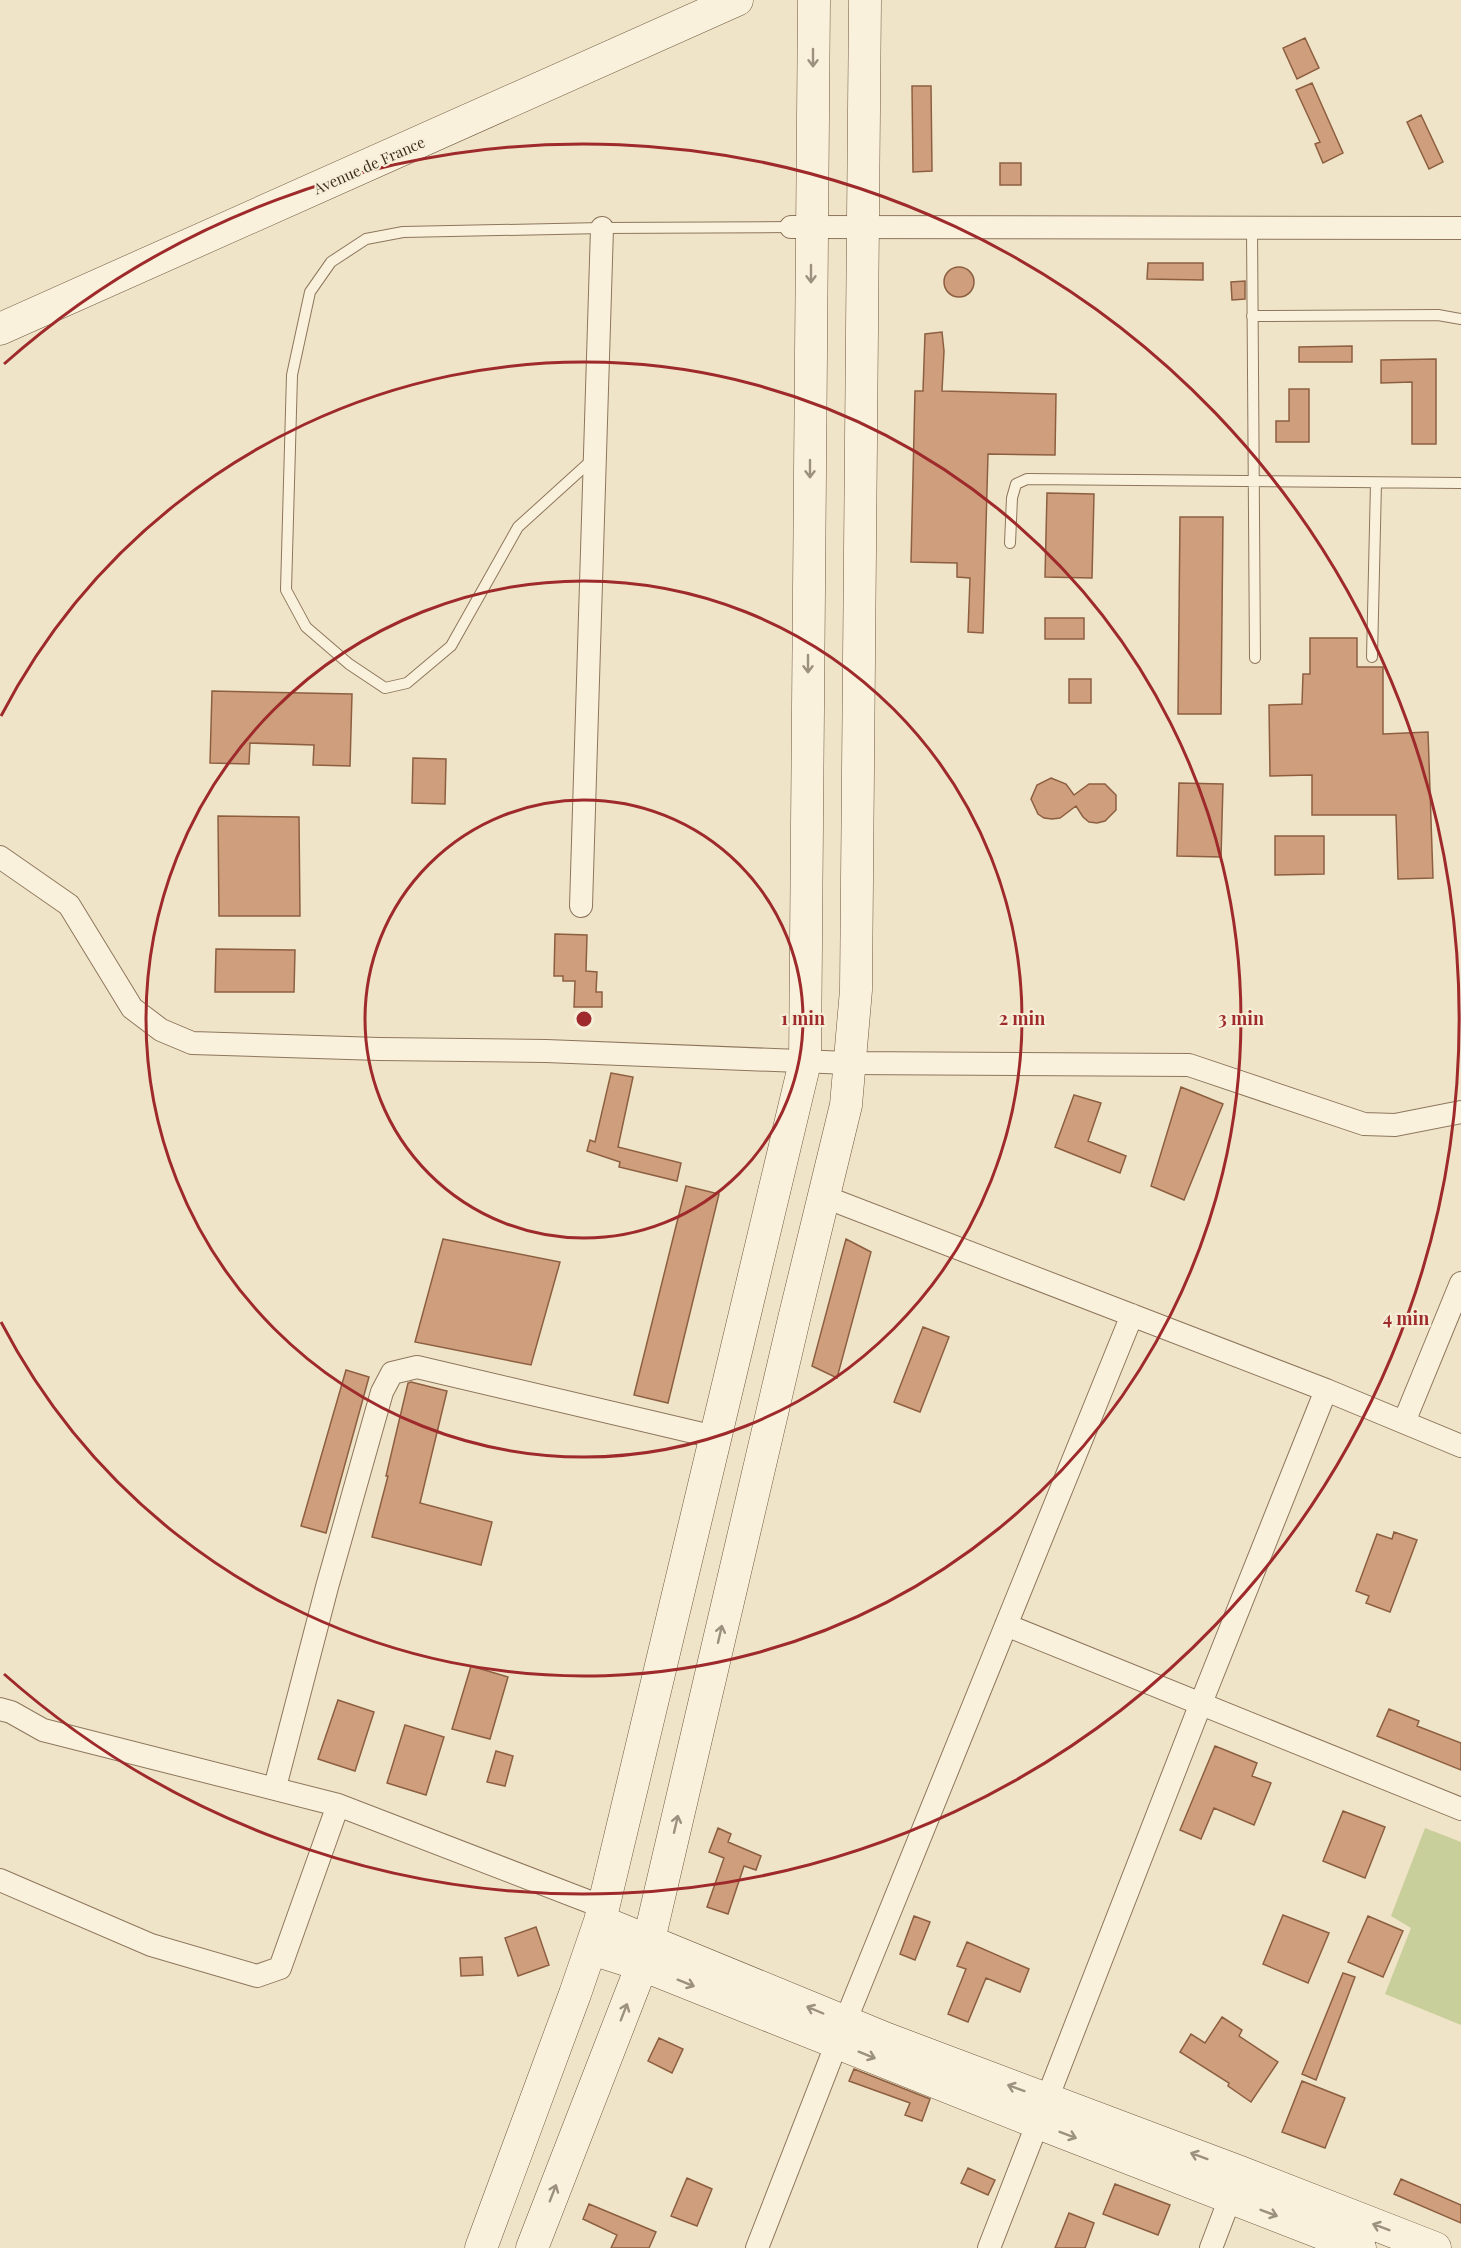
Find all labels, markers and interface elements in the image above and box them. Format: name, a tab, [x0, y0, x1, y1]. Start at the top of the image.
one-way arrow	[807, 48, 819, 68]
street label: Avenue de France	[309, 132, 428, 199]
one-way arrow	[806, 264, 817, 284]
one-way arrow	[804, 459, 816, 479]
one-way arrow	[802, 654, 814, 674]
text: 1 min	[781, 1006, 825, 1030]
text: 2 min	[999, 1006, 1045, 1030]
text: 3 min	[1218, 1006, 1264, 1030]
centre of rings	[574, 1009, 594, 1029]
text: 4 min	[1383, 1306, 1429, 1330]
one-way arrow	[715, 1625, 727, 1644]
one-way arrow	[671, 1815, 682, 1835]
one-way arrow	[676, 1978, 695, 1989]
one-way arrow	[619, 2003, 630, 2022]
one-way arrow	[806, 2004, 825, 2015]
one-way arrow	[858, 2050, 876, 2061]
one-way arrow	[1007, 2082, 1026, 2093]
one-way arrow	[1058, 2130, 1077, 2141]
one-way arrow	[1190, 2150, 1209, 2161]
one-way arrow	[548, 2185, 559, 2203]
one-way arrow	[1259, 2208, 1278, 2219]
one-way arrow	[1372, 2220, 1391, 2231]

